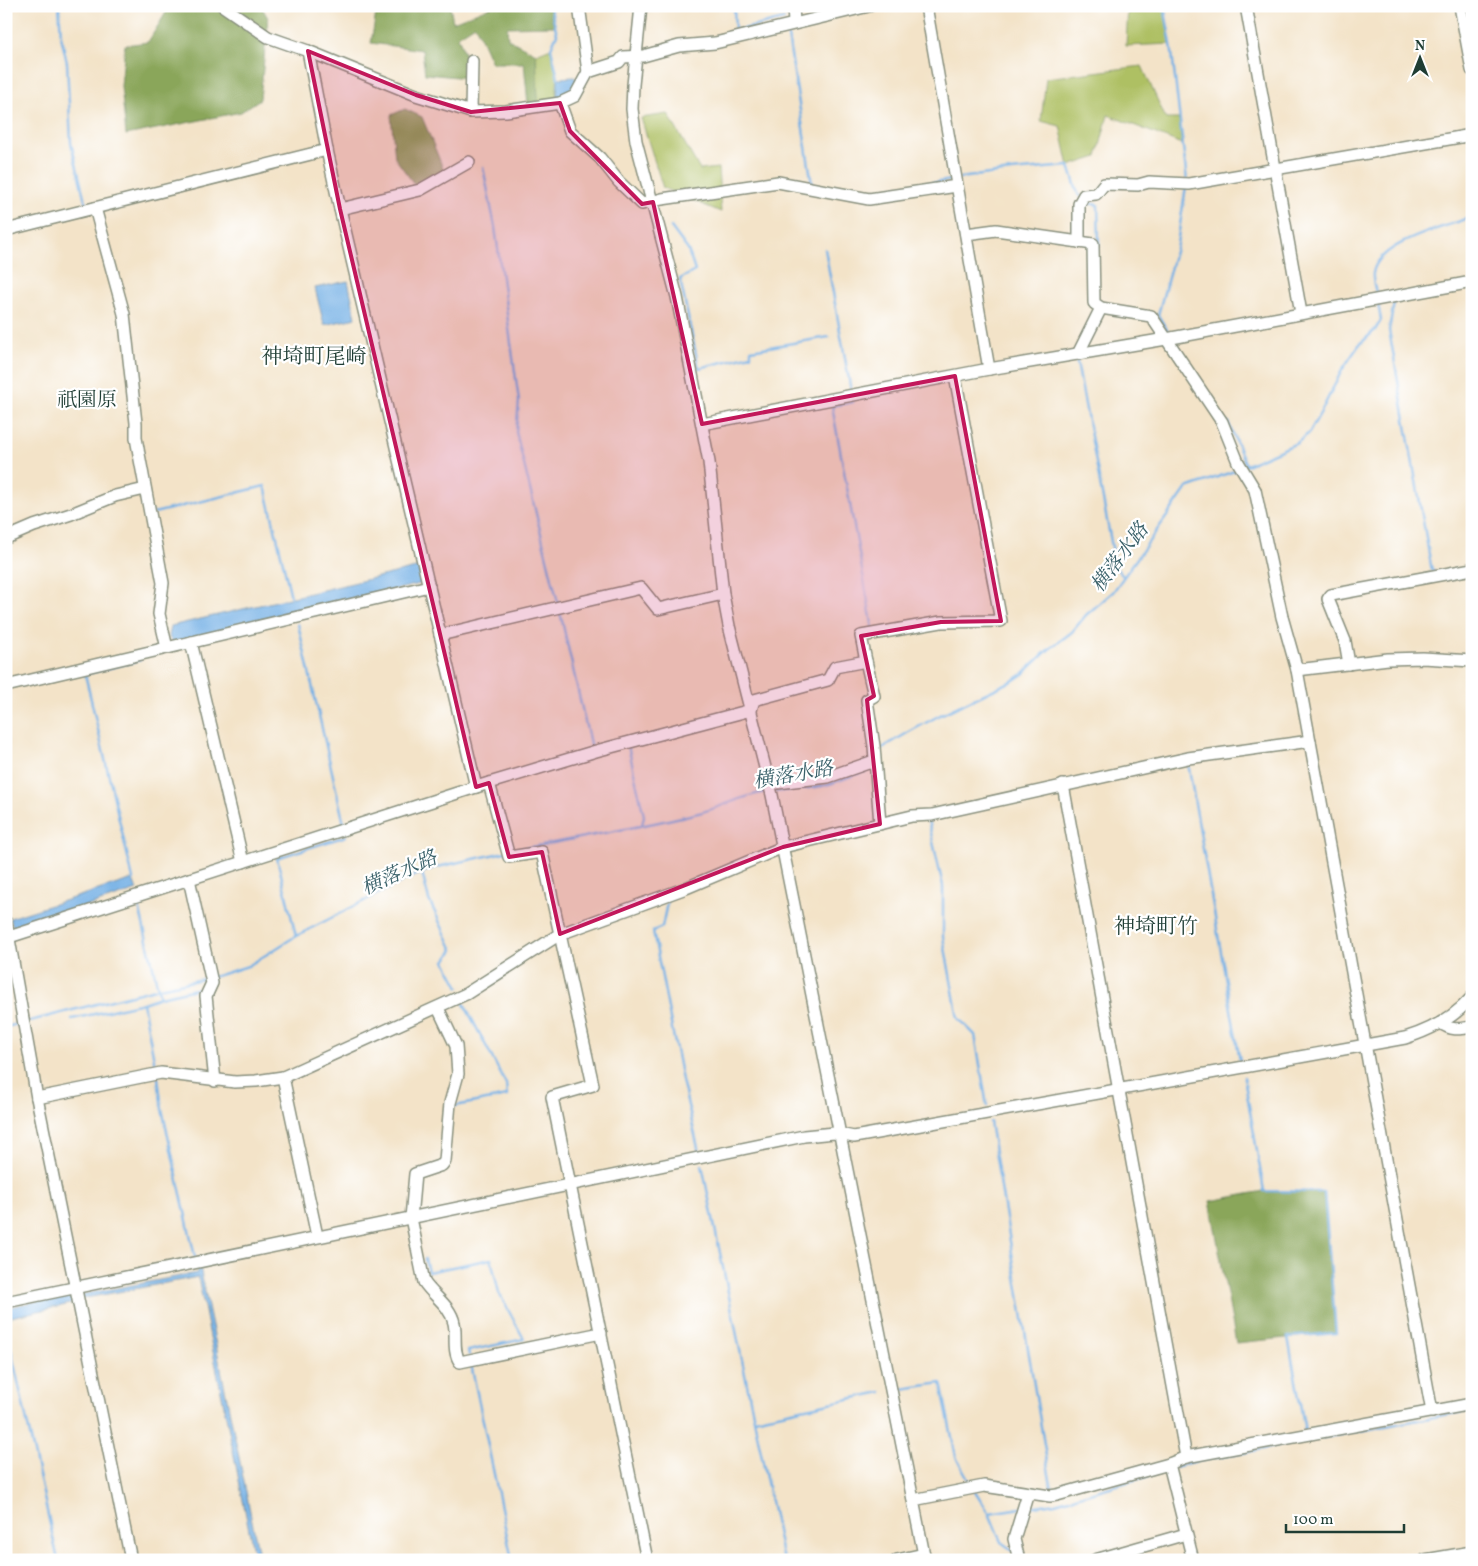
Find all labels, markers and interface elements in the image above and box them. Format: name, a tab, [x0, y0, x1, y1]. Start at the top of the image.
north arrow	[1396, 32, 1446, 82]
text: N	[1415, 37, 1425, 56]
district label: 神埼町尾崎	[262, 343, 367, 372]
district label: 祇園原	[57, 387, 117, 415]
water label: 横落水路	[1085, 516, 1157, 599]
water label: 横落水路	[752, 755, 837, 797]
water label: 横落水路	[358, 844, 444, 903]
district label: 神埼町竹	[1114, 913, 1198, 942]
scale bar	[1286, 1501, 1403, 1533]
text: 100 m	[1293, 1510, 1333, 1531]

